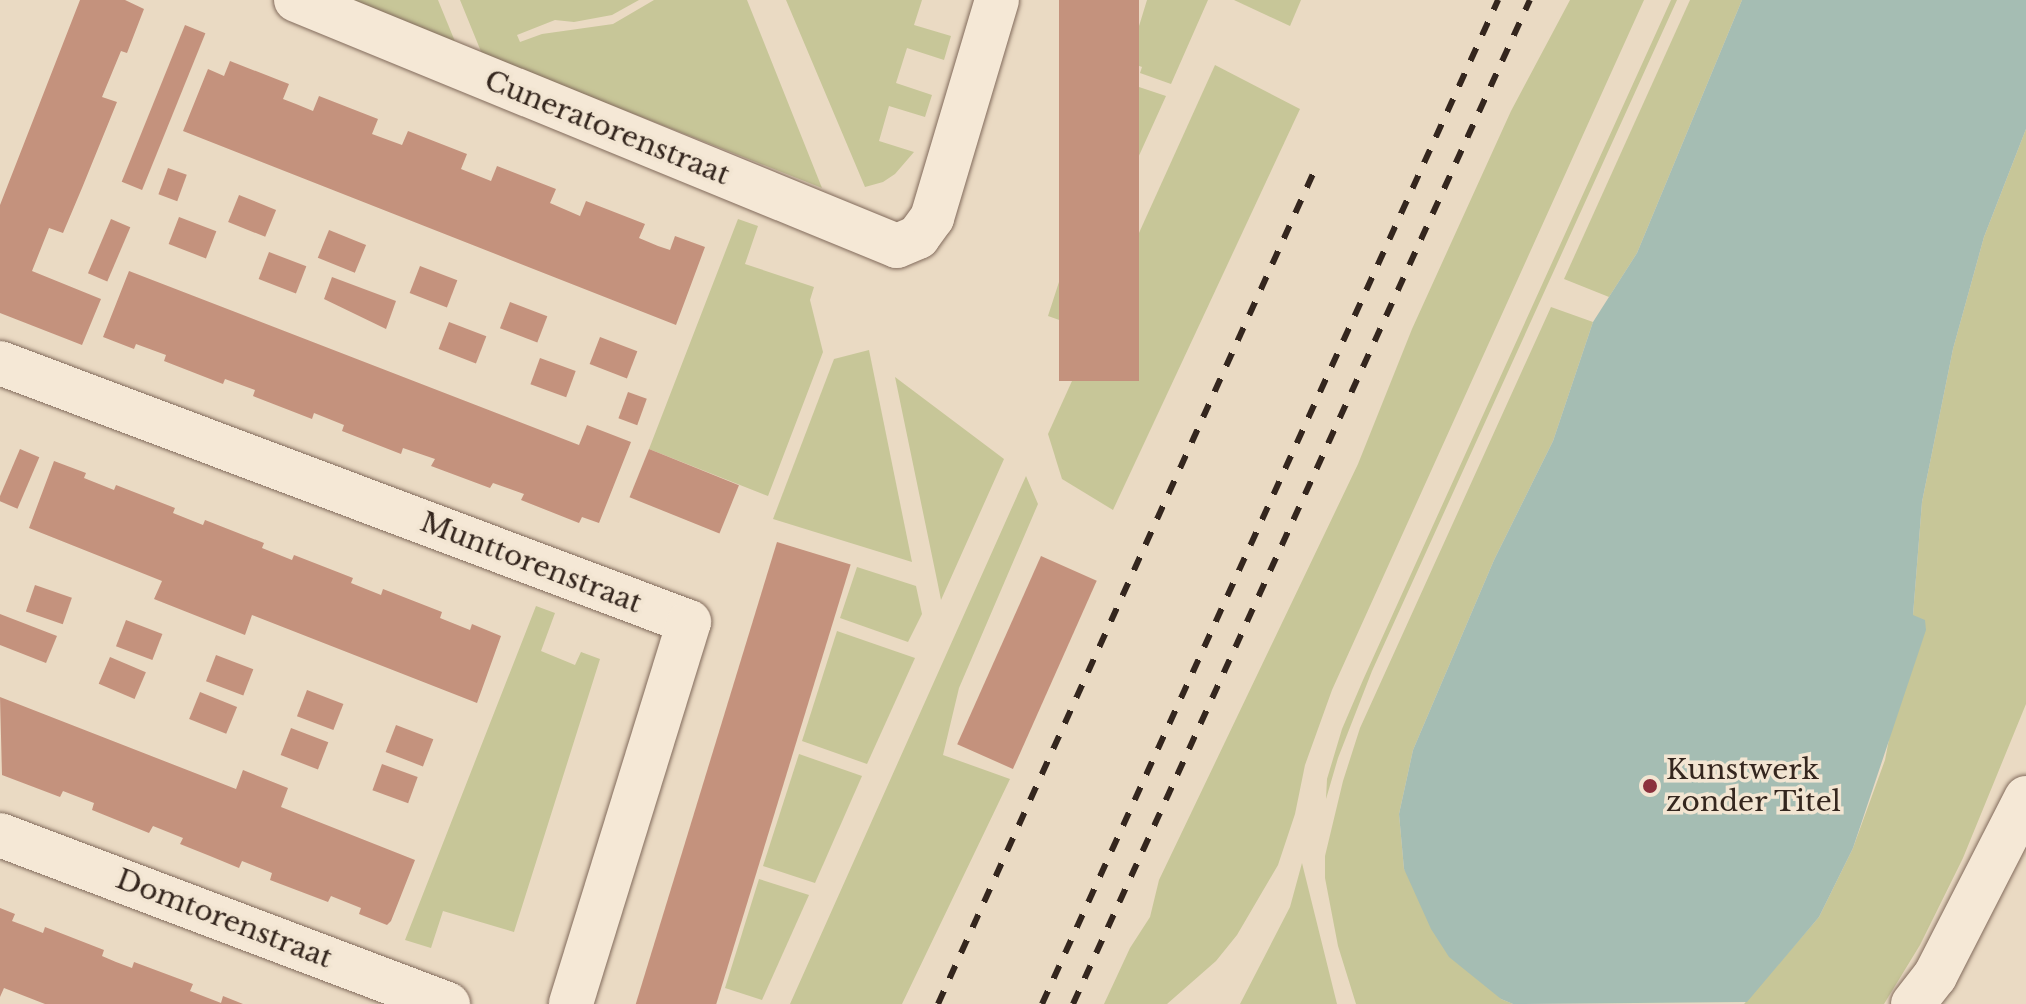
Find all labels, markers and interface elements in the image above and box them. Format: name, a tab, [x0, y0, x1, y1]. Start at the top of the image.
street label: Cuneratorenstraat	[480, 64, 734, 192]
street label: Munttorenstraat	[416, 505, 646, 621]
place label: Kunstwerk zonder Titel	[1666, 753, 1842, 819]
marker: Kunstwerk zonder Titel	[1641, 777, 1659, 795]
street label: Domtorenstraat	[111, 862, 337, 976]

